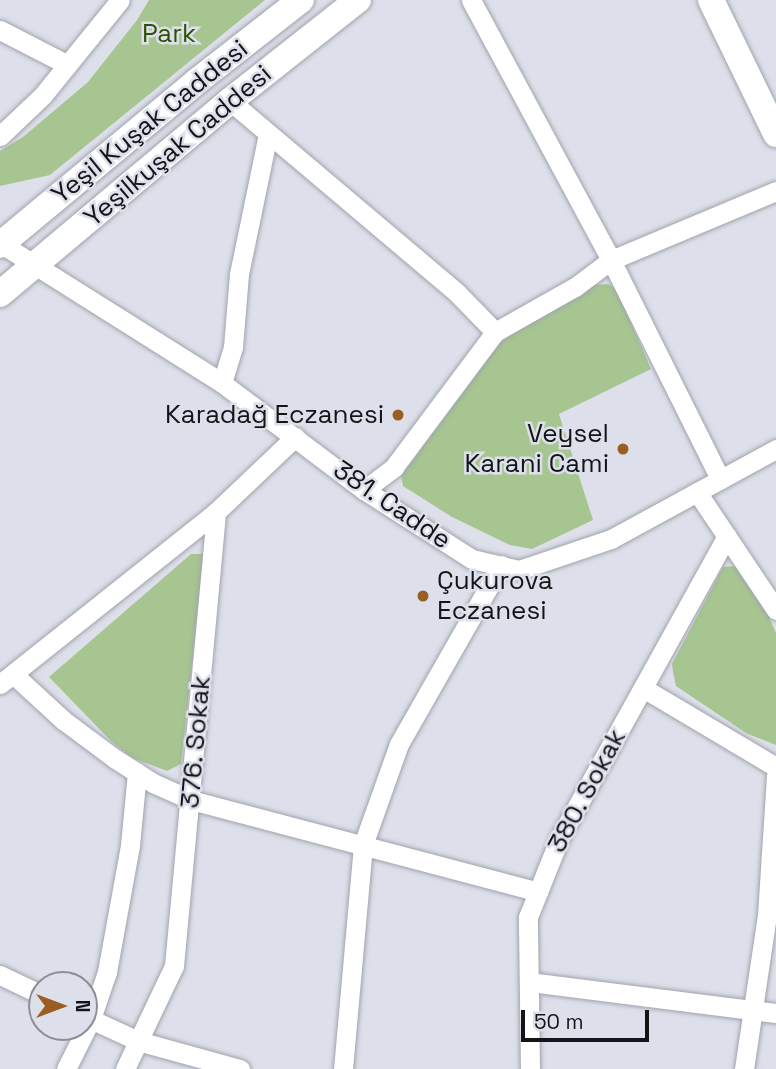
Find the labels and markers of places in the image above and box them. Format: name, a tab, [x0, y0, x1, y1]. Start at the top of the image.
place label: Karadağ Eczanesi	[165, 399, 384, 431]
marker: Karadağ Eczanesi	[390, 407, 406, 423]
place label: Veysel Karani Cami	[465, 418, 609, 480]
marker: Veysel Karani Cami	[615, 441, 631, 457]
place label: Çukurova Eczanesi	[437, 565, 553, 626]
marker: Çukurova Eczanesi	[415, 588, 431, 604]

